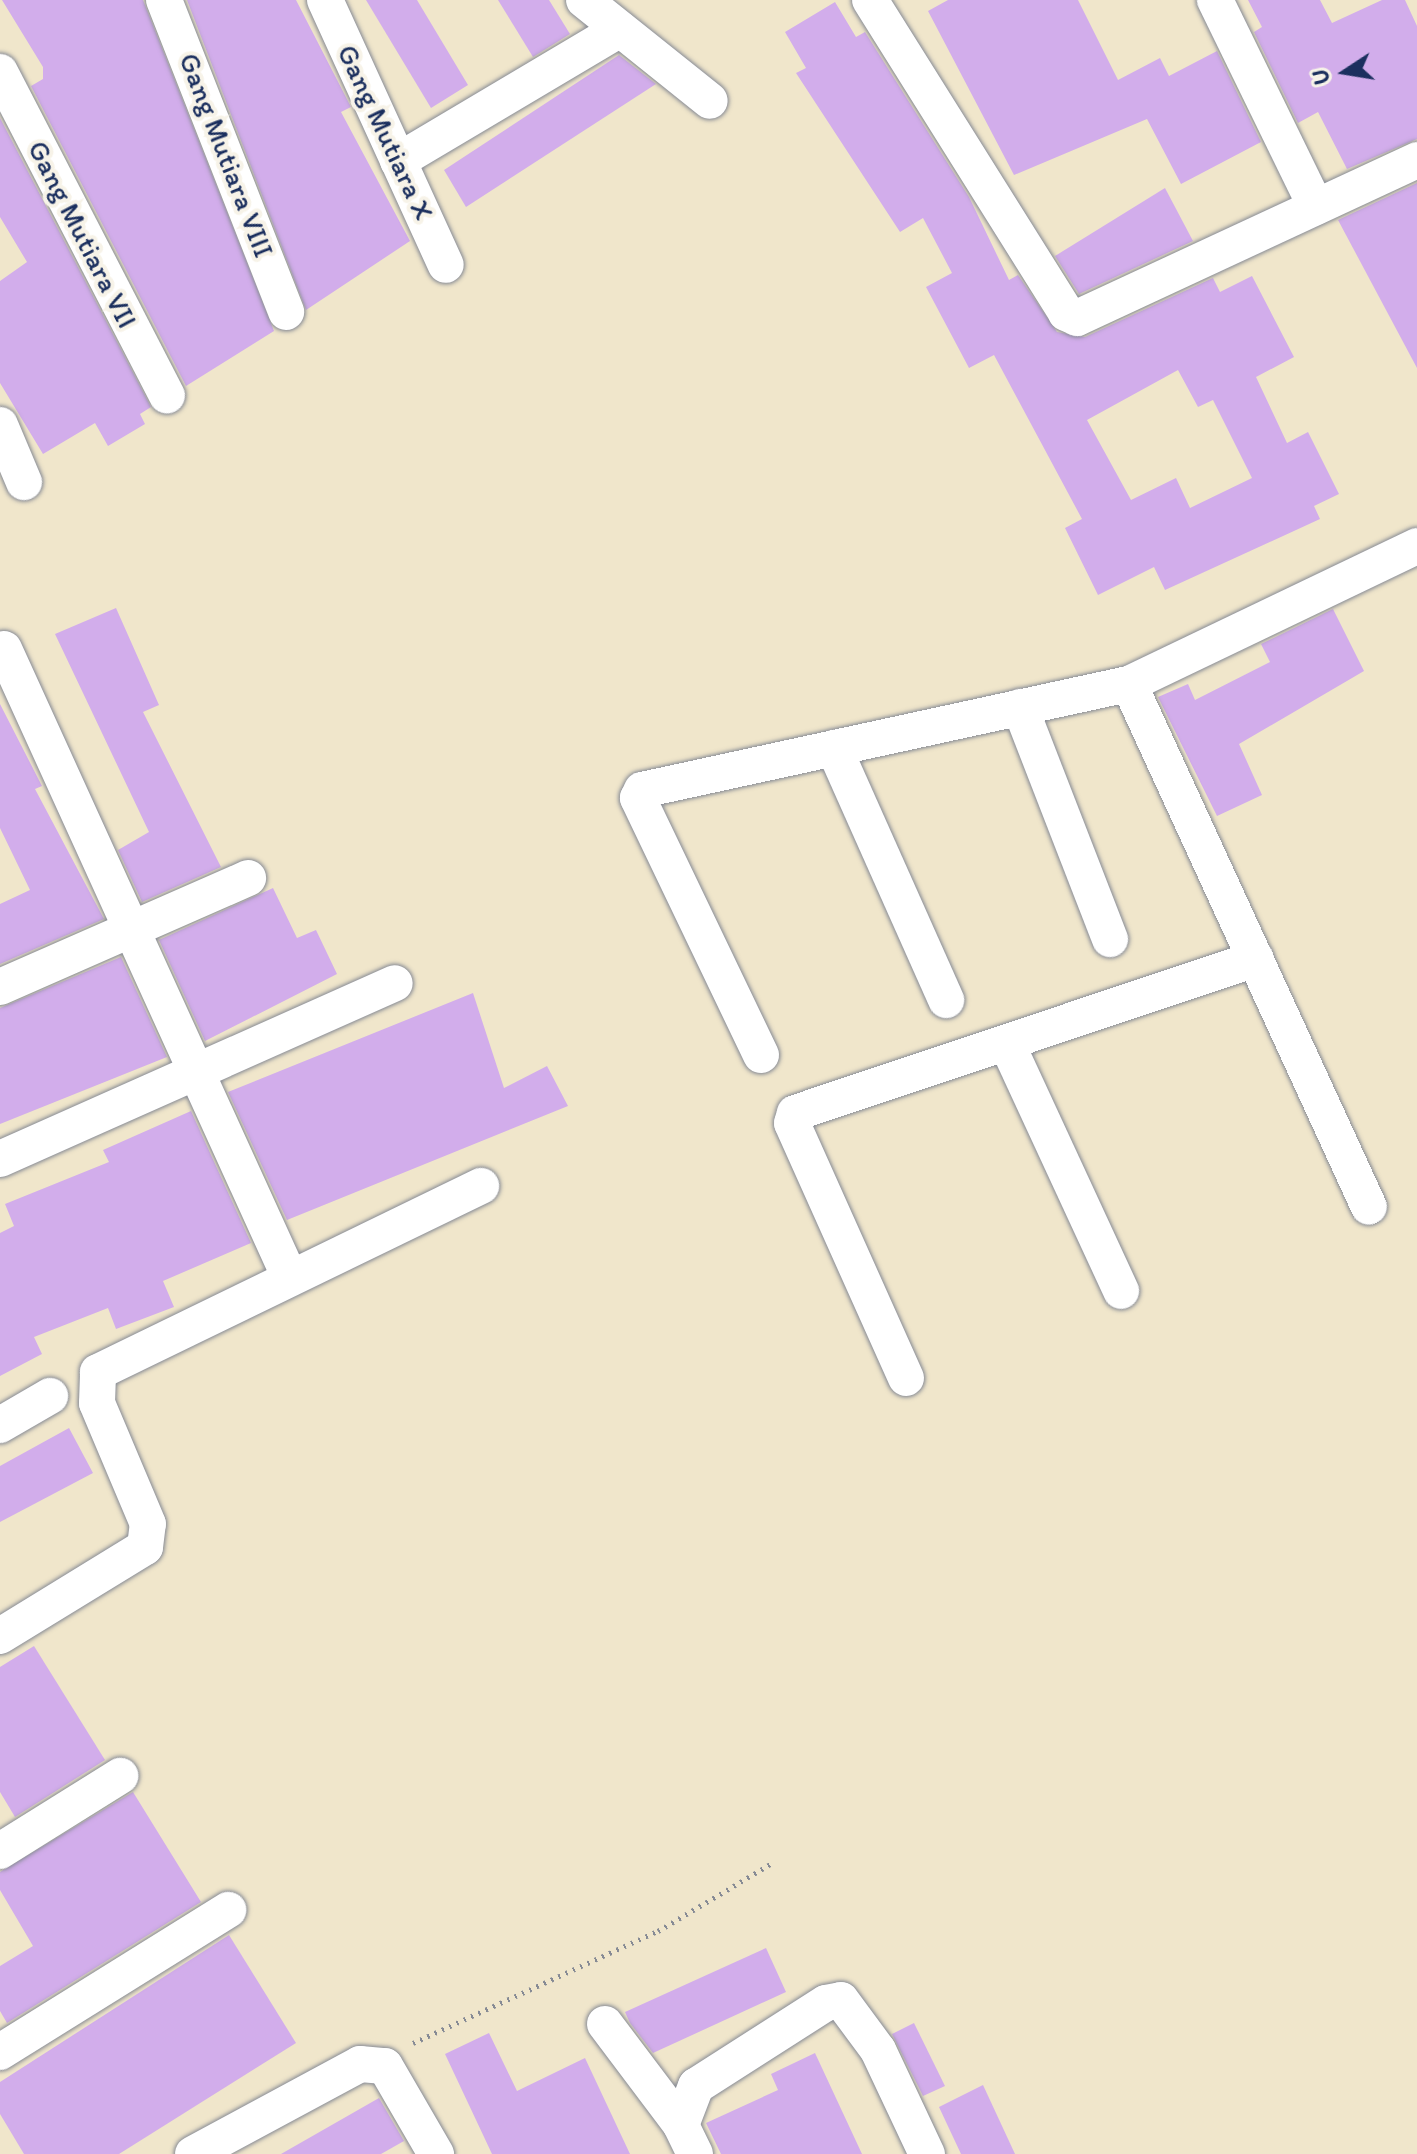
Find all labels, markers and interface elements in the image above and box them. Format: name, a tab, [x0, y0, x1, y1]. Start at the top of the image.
north arrow	[1305, 32, 1385, 112]
street label: Gang Mutiara X	[331, 39, 441, 225]
street label: Gang Mutiara VIII	[173, 48, 281, 262]
text: U	[1306, 67, 1336, 87]
street label: Gang Mutiara VII	[21, 135, 145, 333]

